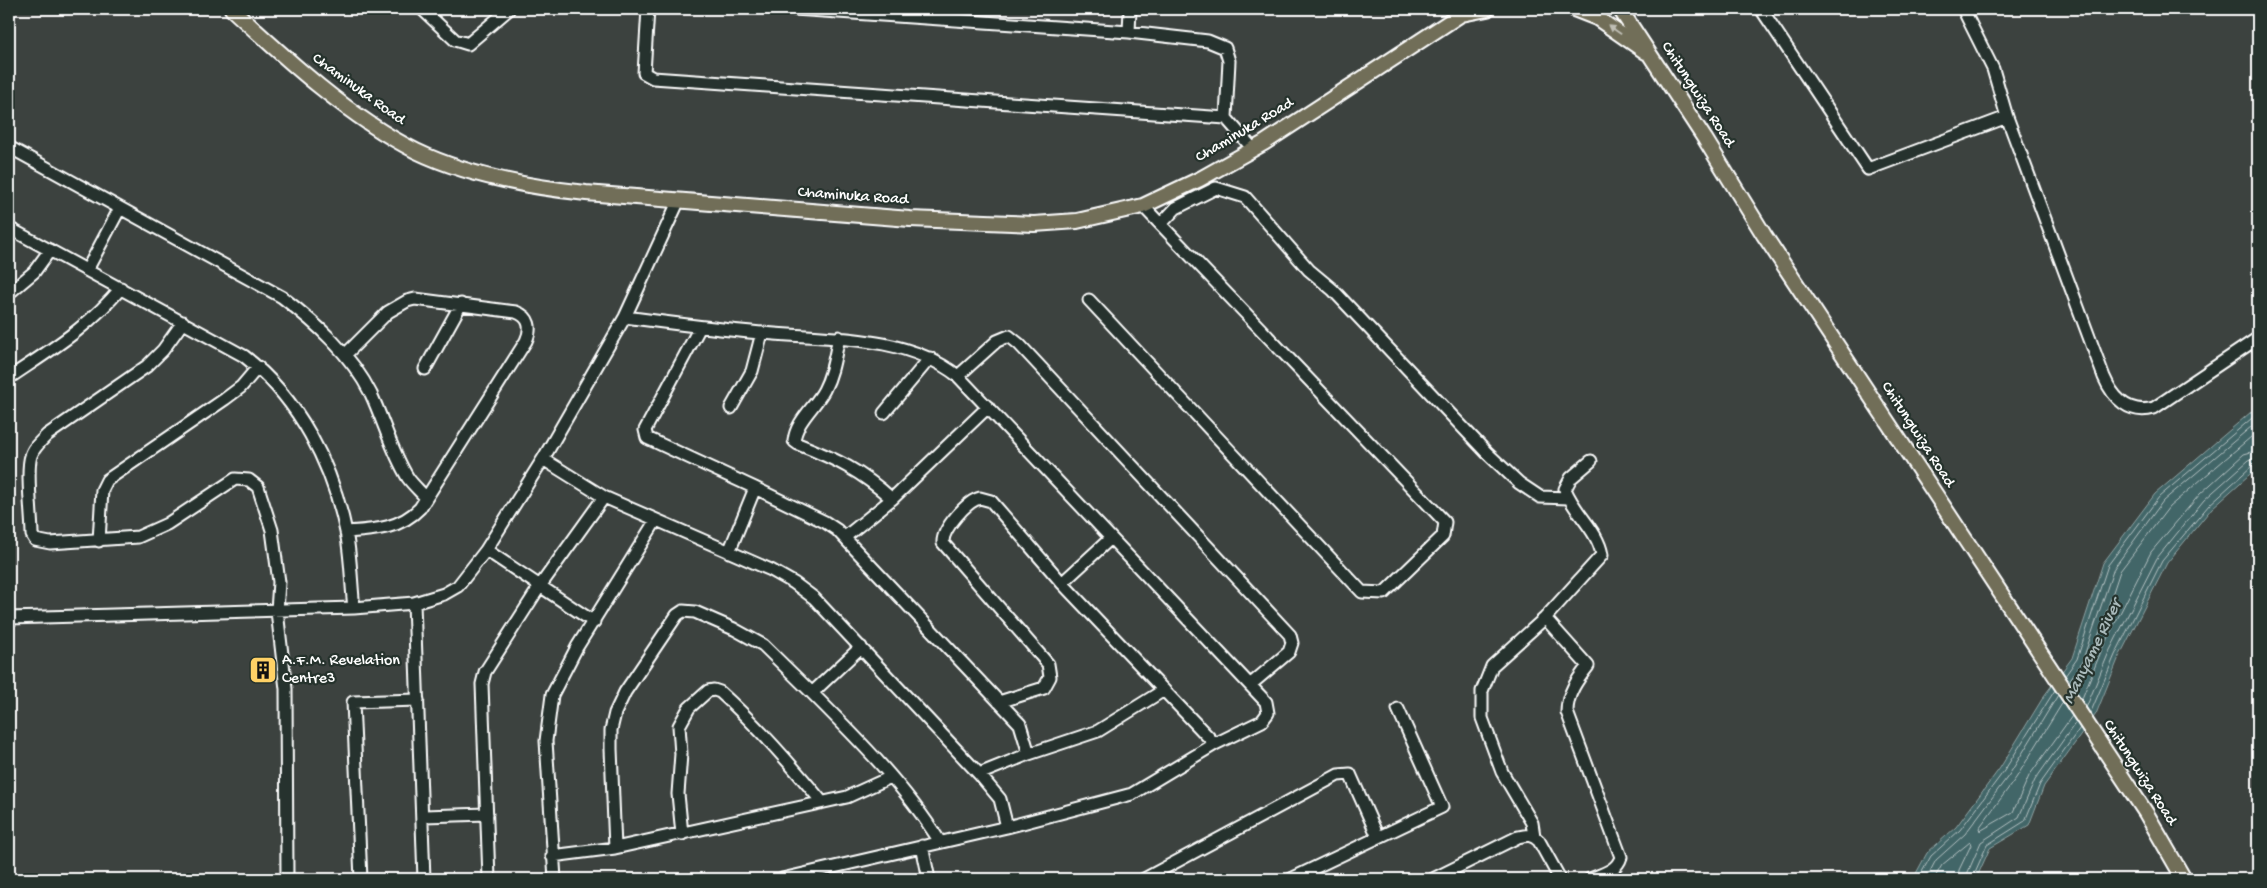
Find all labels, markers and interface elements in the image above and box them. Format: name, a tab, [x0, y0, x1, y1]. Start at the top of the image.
one-way arrow	[1608, 25, 1622, 35]
street label: Chitungwiza Road	[1656, 39, 1739, 153]
street label: Chaminuka Road	[308, 50, 410, 131]
street label: Chaminuka Road	[1193, 93, 1299, 168]
street label: Chaminuka Road	[797, 184, 911, 210]
street label: Chitungwiza Road	[1876, 379, 1959, 493]
water label: Manyame River	[2059, 593, 2129, 707]
place label: A.F.M. Revelation Centre3	[282, 652, 400, 689]
building icon: A.F.M. Revelation Centre3	[248, 655, 278, 685]
street label: Chitungwiza Road	[2098, 717, 2181, 831]

